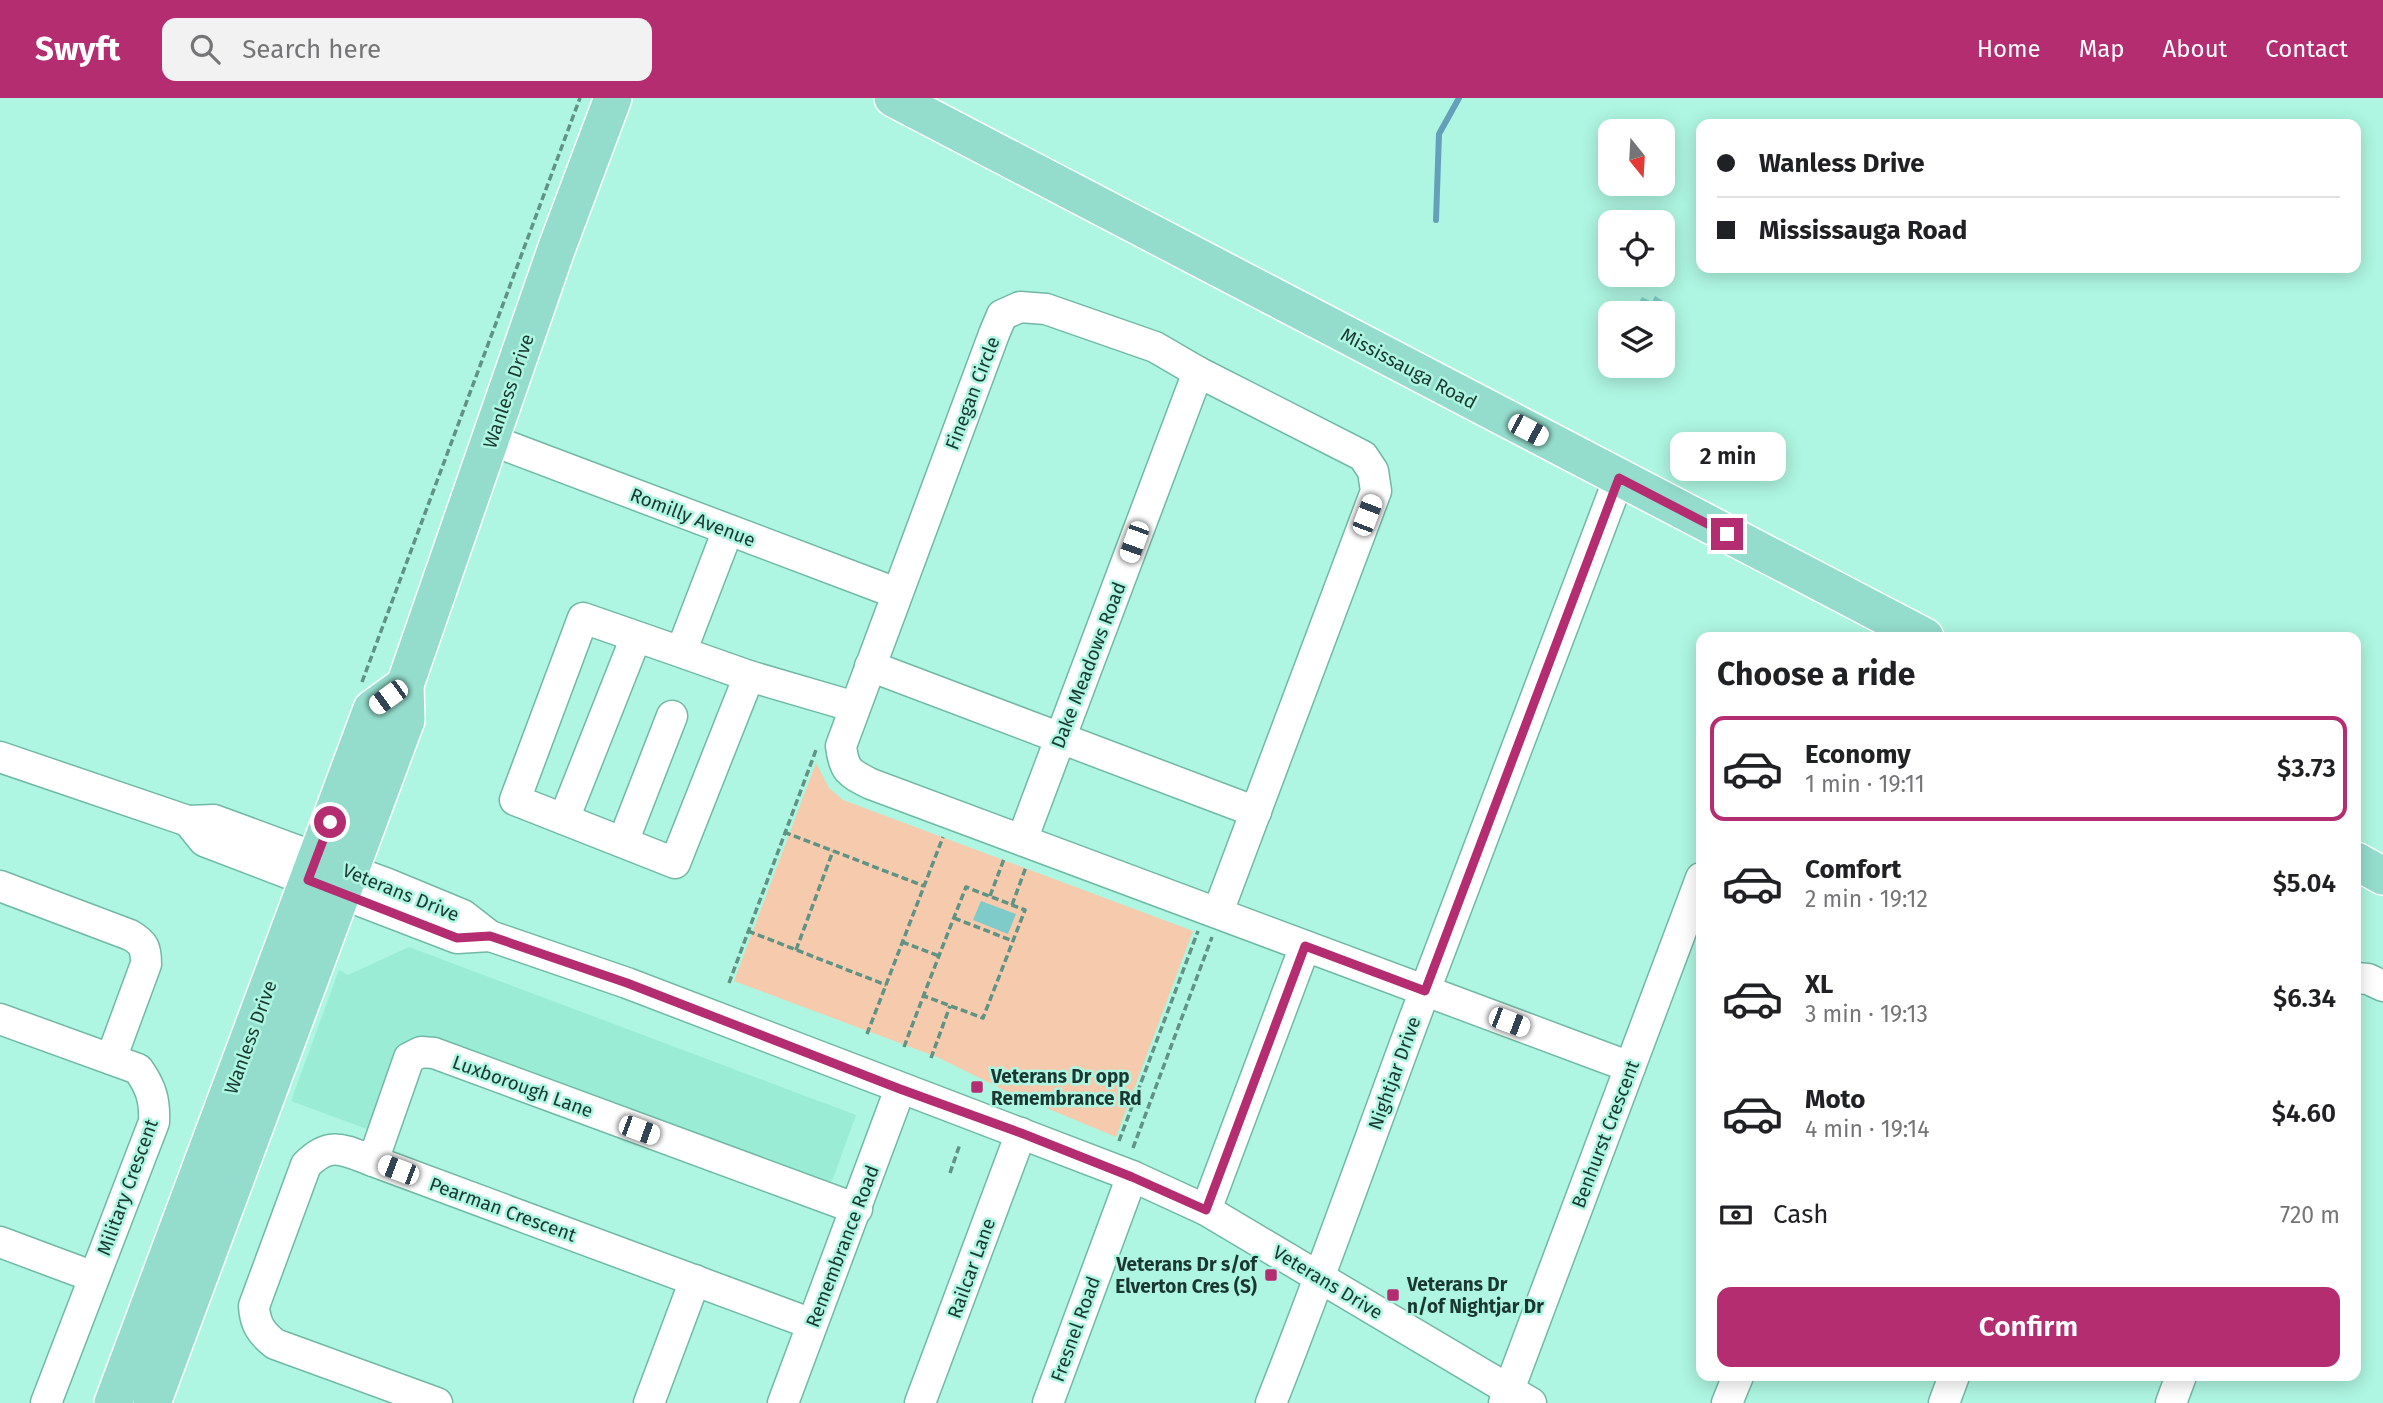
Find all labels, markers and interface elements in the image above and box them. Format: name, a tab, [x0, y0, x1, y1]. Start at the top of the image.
search box	[162, 18, 652, 81]
text: Swyft	[35, 29, 120, 69]
icon: search	[186, 30, 224, 68]
text: Search here	[242, 34, 381, 65]
text: Home	[1977, 35, 2041, 63]
text: Map	[2079, 35, 2125, 63]
text: About	[2163, 35, 2227, 63]
text: Contact	[2265, 35, 2348, 63]
north arrow	[1598, 119, 1675, 196]
map controls	[1598, 119, 1675, 378]
text: Wanless Drive	[1759, 148, 1925, 179]
button: locate	[1598, 210, 1675, 287]
text: Mississauga Road	[1759, 215, 1967, 246]
button: layers	[1598, 301, 1675, 378]
street label: Mississauga Road	[1337, 323, 1481, 414]
street label: Wanless Drive	[478, 331, 539, 451]
street label: Finegan Circle	[940, 333, 1005, 453]
car	[1505, 411, 1552, 449]
callout: 2 min	[1669, 432, 1785, 482]
text: 2 min	[1700, 442, 1756, 470]
street label: Romilly Avenue	[627, 483, 759, 552]
car	[1350, 492, 1385, 538]
route end	[1711, 518, 1743, 550]
car	[1117, 519, 1152, 565]
street label: Dake Meadows Road	[1046, 579, 1131, 752]
text: Choose a ride	[1717, 655, 1915, 693]
car	[365, 676, 412, 718]
icon: car	[1721, 737, 1784, 800]
text: Economy	[1805, 739, 1911, 770]
text: $3.73	[2277, 753, 2336, 784]
text: 1 min · 19:11	[1805, 770, 1925, 798]
route start	[314, 806, 346, 838]
icon: car	[1721, 852, 1784, 915]
text: Comfort	[1805, 854, 1901, 885]
street label: Veterans Drive	[339, 859, 463, 926]
text: $5.04	[2273, 868, 2336, 899]
text: 2 min · 19:12	[1805, 885, 1928, 913]
icon: car	[1721, 967, 1784, 1030]
text: XL	[1805, 969, 1833, 1000]
street label: Wanless Drive	[219, 977, 282, 1097]
text: $6.34	[2273, 983, 2336, 1014]
text: 3 min · 19:13	[1805, 1000, 1928, 1028]
car	[1486, 1005, 1533, 1039]
street label: Nightjar Drive	[1363, 1013, 1426, 1133]
street label: Luxborough Lane	[449, 1050, 596, 1123]
street label: Benhurst Crescent	[1567, 1057, 1644, 1211]
place label: Veterans Dr opp Remembrance Rd	[990, 1065, 1142, 1110]
marker: Veterans Dr opp Remembrance Rd	[969, 1079, 985, 1095]
icon: car	[1721, 1082, 1784, 1145]
text: Moto	[1805, 1084, 1865, 1115]
text: $4.60	[2272, 1098, 2336, 1129]
car	[616, 1113, 663, 1147]
text: 4 min · 19:14	[1805, 1115, 1930, 1143]
street label: Military Crescent	[92, 1116, 163, 1258]
car	[375, 1153, 422, 1187]
street label: Remembrance Road	[801, 1162, 884, 1331]
street label: Pearman Crescent	[426, 1172, 579, 1247]
icon: cash	[1717, 1196, 1755, 1234]
text: Cash	[1773, 1199, 1829, 1230]
text: 720 m	[2280, 1201, 2340, 1229]
street label: Railcar Lane	[943, 1215, 1000, 1322]
street label: Veterans Drive	[1269, 1241, 1387, 1324]
place label: Veterans Dr s/of Elverton Cres (S)	[1115, 1253, 1259, 1298]
marker: Veterans Dr s/of Elverton Cres (S)	[1263, 1267, 1279, 1283]
street label: Fresnel Road	[1046, 1273, 1105, 1385]
place label: Veterans Dr n/of Nightjar Dr	[1406, 1273, 1544, 1318]
marker: Veterans Dr n/of Nightjar Dr	[1385, 1287, 1401, 1303]
button: Confirm	[1717, 1287, 2340, 1367]

